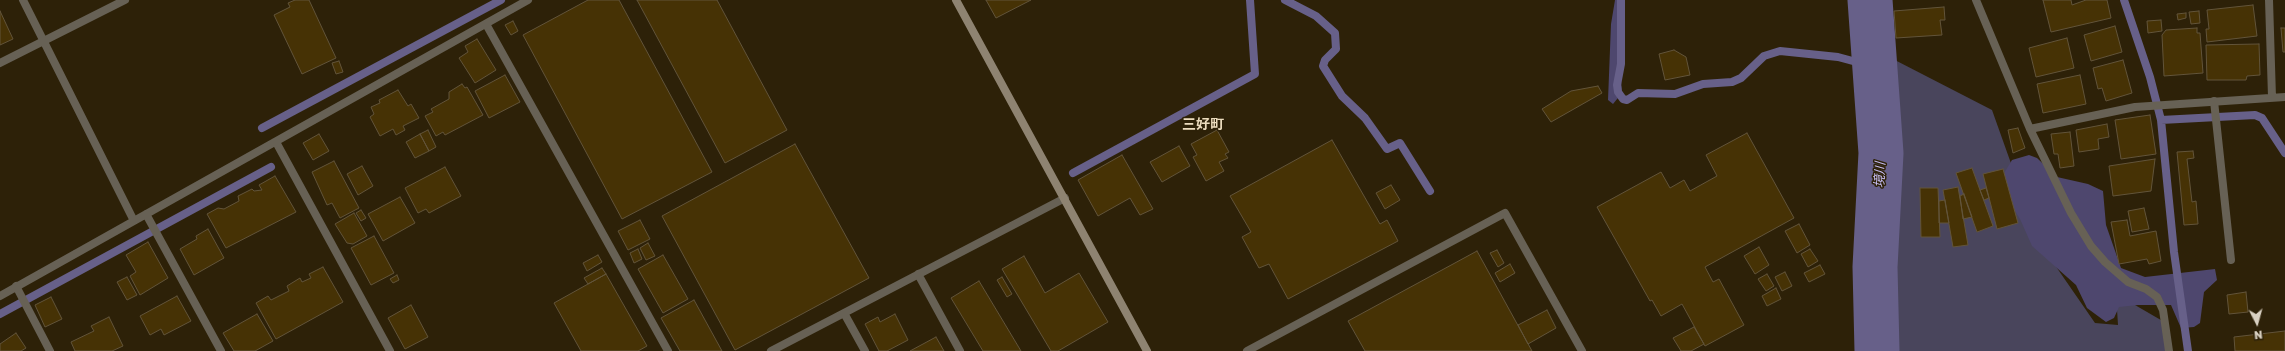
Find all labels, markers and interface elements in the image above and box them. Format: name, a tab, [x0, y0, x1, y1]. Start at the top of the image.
district label: 三好町	[1182, 117, 1224, 133]
water label: 境川	[1872, 162, 1888, 188]
north arrow	[2237, 303, 2277, 343]
text: N	[2253, 329, 2263, 342]

